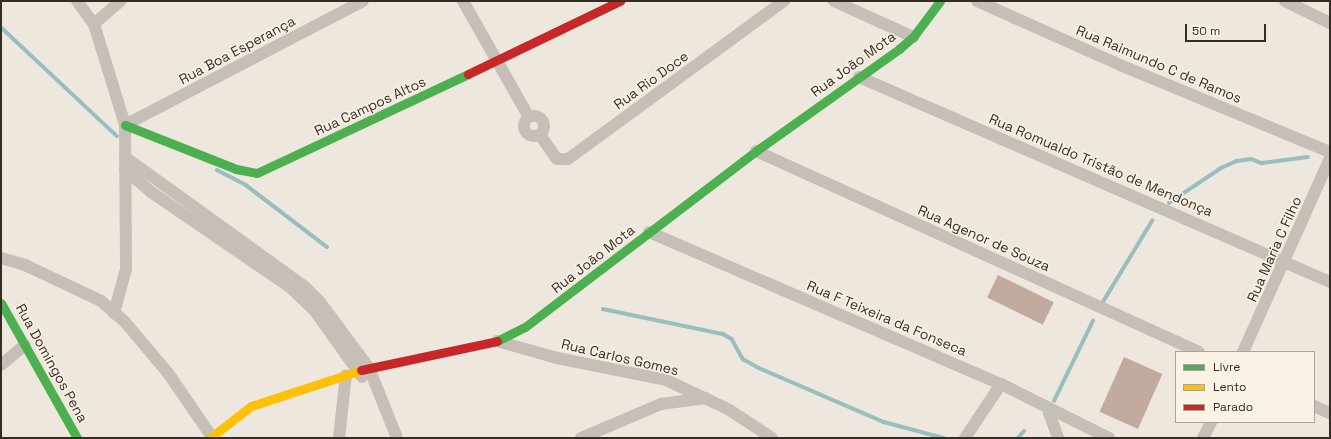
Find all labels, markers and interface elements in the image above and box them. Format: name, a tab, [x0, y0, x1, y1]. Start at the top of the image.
street label: Rua Boa Esperança	[176, 12, 298, 88]
scale bar	[1187, 16, 1268, 42]
street label: Rua Raimundo C de Ramos	[1074, 21, 1244, 107]
text: 50 m	[1192, 23, 1220, 39]
street label: Rua João Mota	[807, 28, 899, 100]
street label: Rua Rio Doce	[610, 47, 692, 113]
street label: Rua Campos Altos	[312, 73, 428, 139]
street label: Rua Romualdo Tristão de Mendonça	[986, 110, 1216, 220]
street label: Rua Maria C Filho	[1243, 194, 1305, 304]
street label: Rua Agenor de Souza	[915, 201, 1053, 275]
street label: Rua João Mota	[548, 221, 638, 297]
street label: Rua F Teixeira da Fonseca	[804, 277, 970, 359]
street label: Rua Domingos Pena	[12, 301, 92, 425]
street label: Rua Carlos Gomes	[560, 335, 680, 379]
legend	[1175, 351, 1315, 423]
text: Livre	[1213, 359, 1240, 375]
text: Lento	[1213, 379, 1247, 395]
text: Parado	[1213, 399, 1253, 415]

